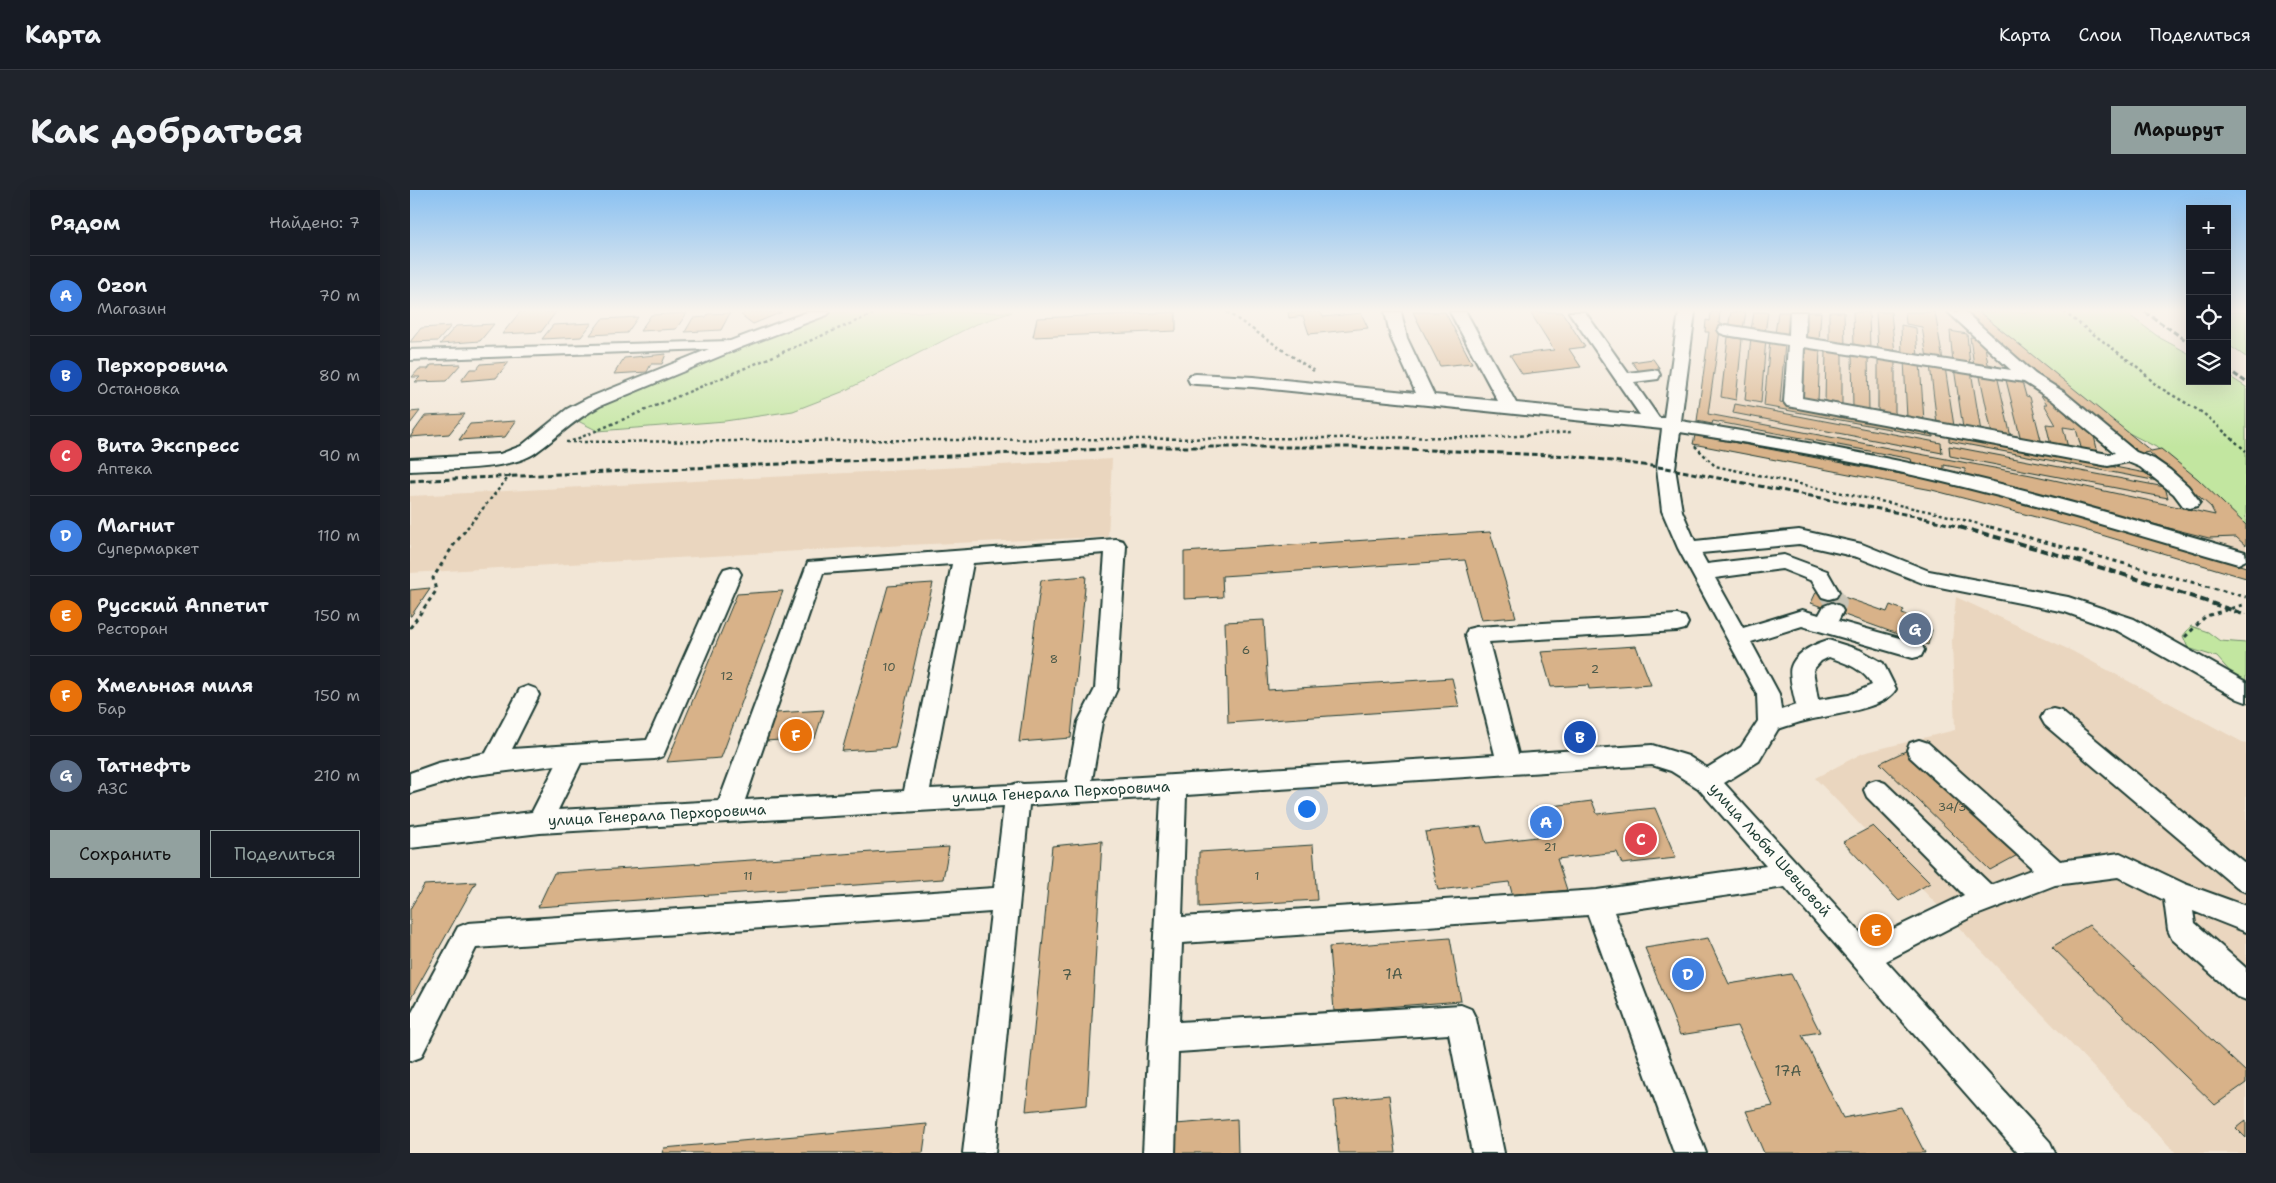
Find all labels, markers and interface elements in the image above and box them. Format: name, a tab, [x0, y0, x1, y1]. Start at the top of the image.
text: Карта	[25, 19, 101, 51]
text: Карта	[1999, 23, 2050, 47]
text: Слои	[2078, 23, 2122, 47]
text: Поделиться	[2150, 23, 2251, 47]
button: Маршрут	[2111, 106, 2246, 154]
text: Как добраться	[30, 107, 303, 154]
map controls	[2186, 205, 2231, 385]
button: +	[2186, 205, 2231, 250]
text: Рядом	[50, 209, 120, 237]
text: Найдено: 7	[269, 212, 360, 233]
button: −	[2186, 250, 2231, 295]
text: Ozon	[97, 273, 147, 298]
text: A	[60, 285, 72, 306]
text: 70 m	[319, 285, 360, 306]
button: locate	[2186, 295, 2231, 340]
text: Магазин	[97, 298, 166, 319]
button: layers	[2186, 340, 2231, 385]
text: Перхоровича	[97, 353, 228, 378]
text: B	[61, 365, 71, 386]
text: 80 m	[319, 365, 360, 386]
text: Остановка	[97, 378, 180, 399]
text: Вита Экспресс	[97, 433, 240, 458]
text: C	[61, 445, 71, 466]
text: 90 m	[319, 445, 360, 466]
text: Аптека	[97, 458, 152, 479]
text: Магнит	[97, 513, 175, 538]
text: D	[60, 525, 72, 546]
text: 110 m	[317, 525, 360, 546]
text: Супермаркет	[97, 538, 199, 559]
text: Русский Аппетит	[97, 593, 269, 618]
text: E	[61, 605, 71, 626]
text: 150 m	[313, 605, 360, 626]
pin: G	[1899, 610, 1931, 648]
text: Ресторан	[97, 618, 168, 639]
house number: 6	[1242, 642, 1250, 658]
house number: 8	[1050, 651, 1058, 667]
house number: 10	[882, 659, 896, 675]
house number: 2	[1591, 661, 1599, 677]
house number: 12	[721, 668, 733, 684]
text: Хмельная миля	[97, 673, 253, 698]
text: F	[61, 685, 71, 706]
text: 150 m	[313, 685, 360, 706]
text: Бар	[97, 698, 126, 719]
pin: F	[780, 716, 812, 754]
pin: B	[1564, 718, 1596, 756]
text: Татнефть	[97, 753, 191, 778]
text: G	[60, 765, 72, 786]
text: 210 m	[313, 765, 360, 786]
street label: улица Генерала Перхоровича	[951, 776, 1171, 808]
text: АЗС	[97, 778, 128, 799]
street label: улица Любы Шевцовой	[1704, 779, 1836, 921]
your location	[1294, 796, 1320, 822]
street label: улица Генерала Перхоровича	[547, 799, 767, 831]
house number: 34/3	[1938, 799, 1966, 815]
pin: A	[1530, 803, 1562, 841]
pin: C	[1625, 820, 1657, 858]
button: Сохранить	[50, 830, 200, 878]
button: Поделиться	[210, 830, 360, 878]
house number: 21	[1544, 839, 1556, 855]
house number: 11	[743, 868, 753, 884]
house number: 1	[1254, 868, 1260, 884]
pin: E	[1860, 911, 1892, 949]
pin: D	[1672, 955, 1704, 993]
house number: 1А	[1385, 964, 1403, 984]
house number: 7	[1062, 965, 1072, 985]
house number: 17А	[1775, 1061, 1802, 1081]

